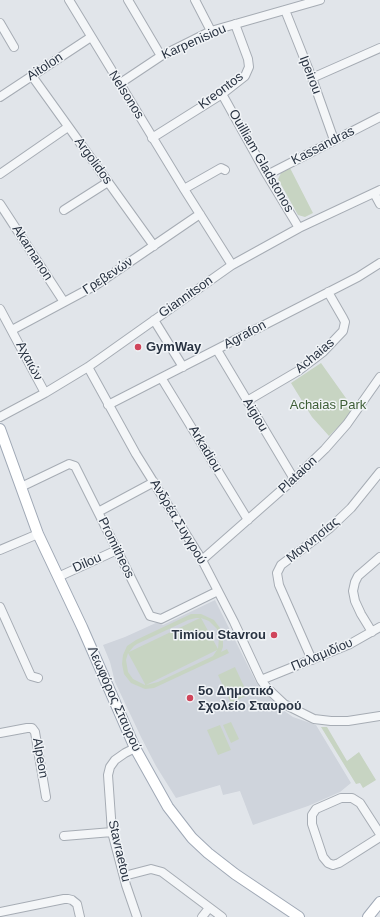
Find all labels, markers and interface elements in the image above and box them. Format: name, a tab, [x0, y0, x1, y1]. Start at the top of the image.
street label: Karpenisiou	[159, 21, 229, 63]
street label: Aitolon	[24, 50, 66, 84]
street label: Ipeirou	[296, 54, 324, 96]
street label: Nelsonos	[105, 68, 147, 122]
street label: Kreontos	[196, 69, 246, 113]
street label: Ouilliam Gladstonos	[225, 107, 297, 215]
street label: Kassandras	[289, 123, 357, 169]
street label: Argolidos	[71, 134, 115, 188]
street label: Akarnanon	[8, 222, 56, 284]
street label: Γρεβενών	[80, 254, 136, 298]
street label: Giannitson	[156, 273, 216, 321]
street label: Agrafon	[221, 317, 269, 353]
street label: Achaias	[292, 335, 338, 377]
street label: Αχαιών	[12, 339, 46, 383]
place label: GymWay	[146, 339, 201, 355]
marker: GymWay	[133, 342, 143, 352]
street label: Aigiou	[239, 395, 271, 435]
park label: Achaias Park	[290, 397, 366, 413]
street label: Arkadiou	[185, 423, 225, 475]
street label: Plataion	[276, 453, 320, 497]
street label: Ανδρέα Συγγρού	[146, 477, 210, 567]
street label: Μαγνησίας	[284, 514, 342, 566]
street label: Promitheos	[95, 515, 137, 581]
street label: Dilou	[70, 550, 104, 576]
place label: Timiou Stavrou	[172, 627, 266, 643]
marker: Timiou Stavrou	[269, 630, 279, 640]
street label: Παλαμιδίου	[289, 635, 355, 675]
street label: Λεωφόρος Σταυρού	[84, 644, 144, 754]
place label: 5ο Δημοτικό Σχολείο Σταυρού	[198, 683, 301, 714]
marker: 5ο Δημοτικό Σχολείο Σταυρού	[185, 693, 195, 703]
street label: Alpeon	[29, 737, 51, 779]
street label: Stavraetou	[104, 819, 134, 883]

